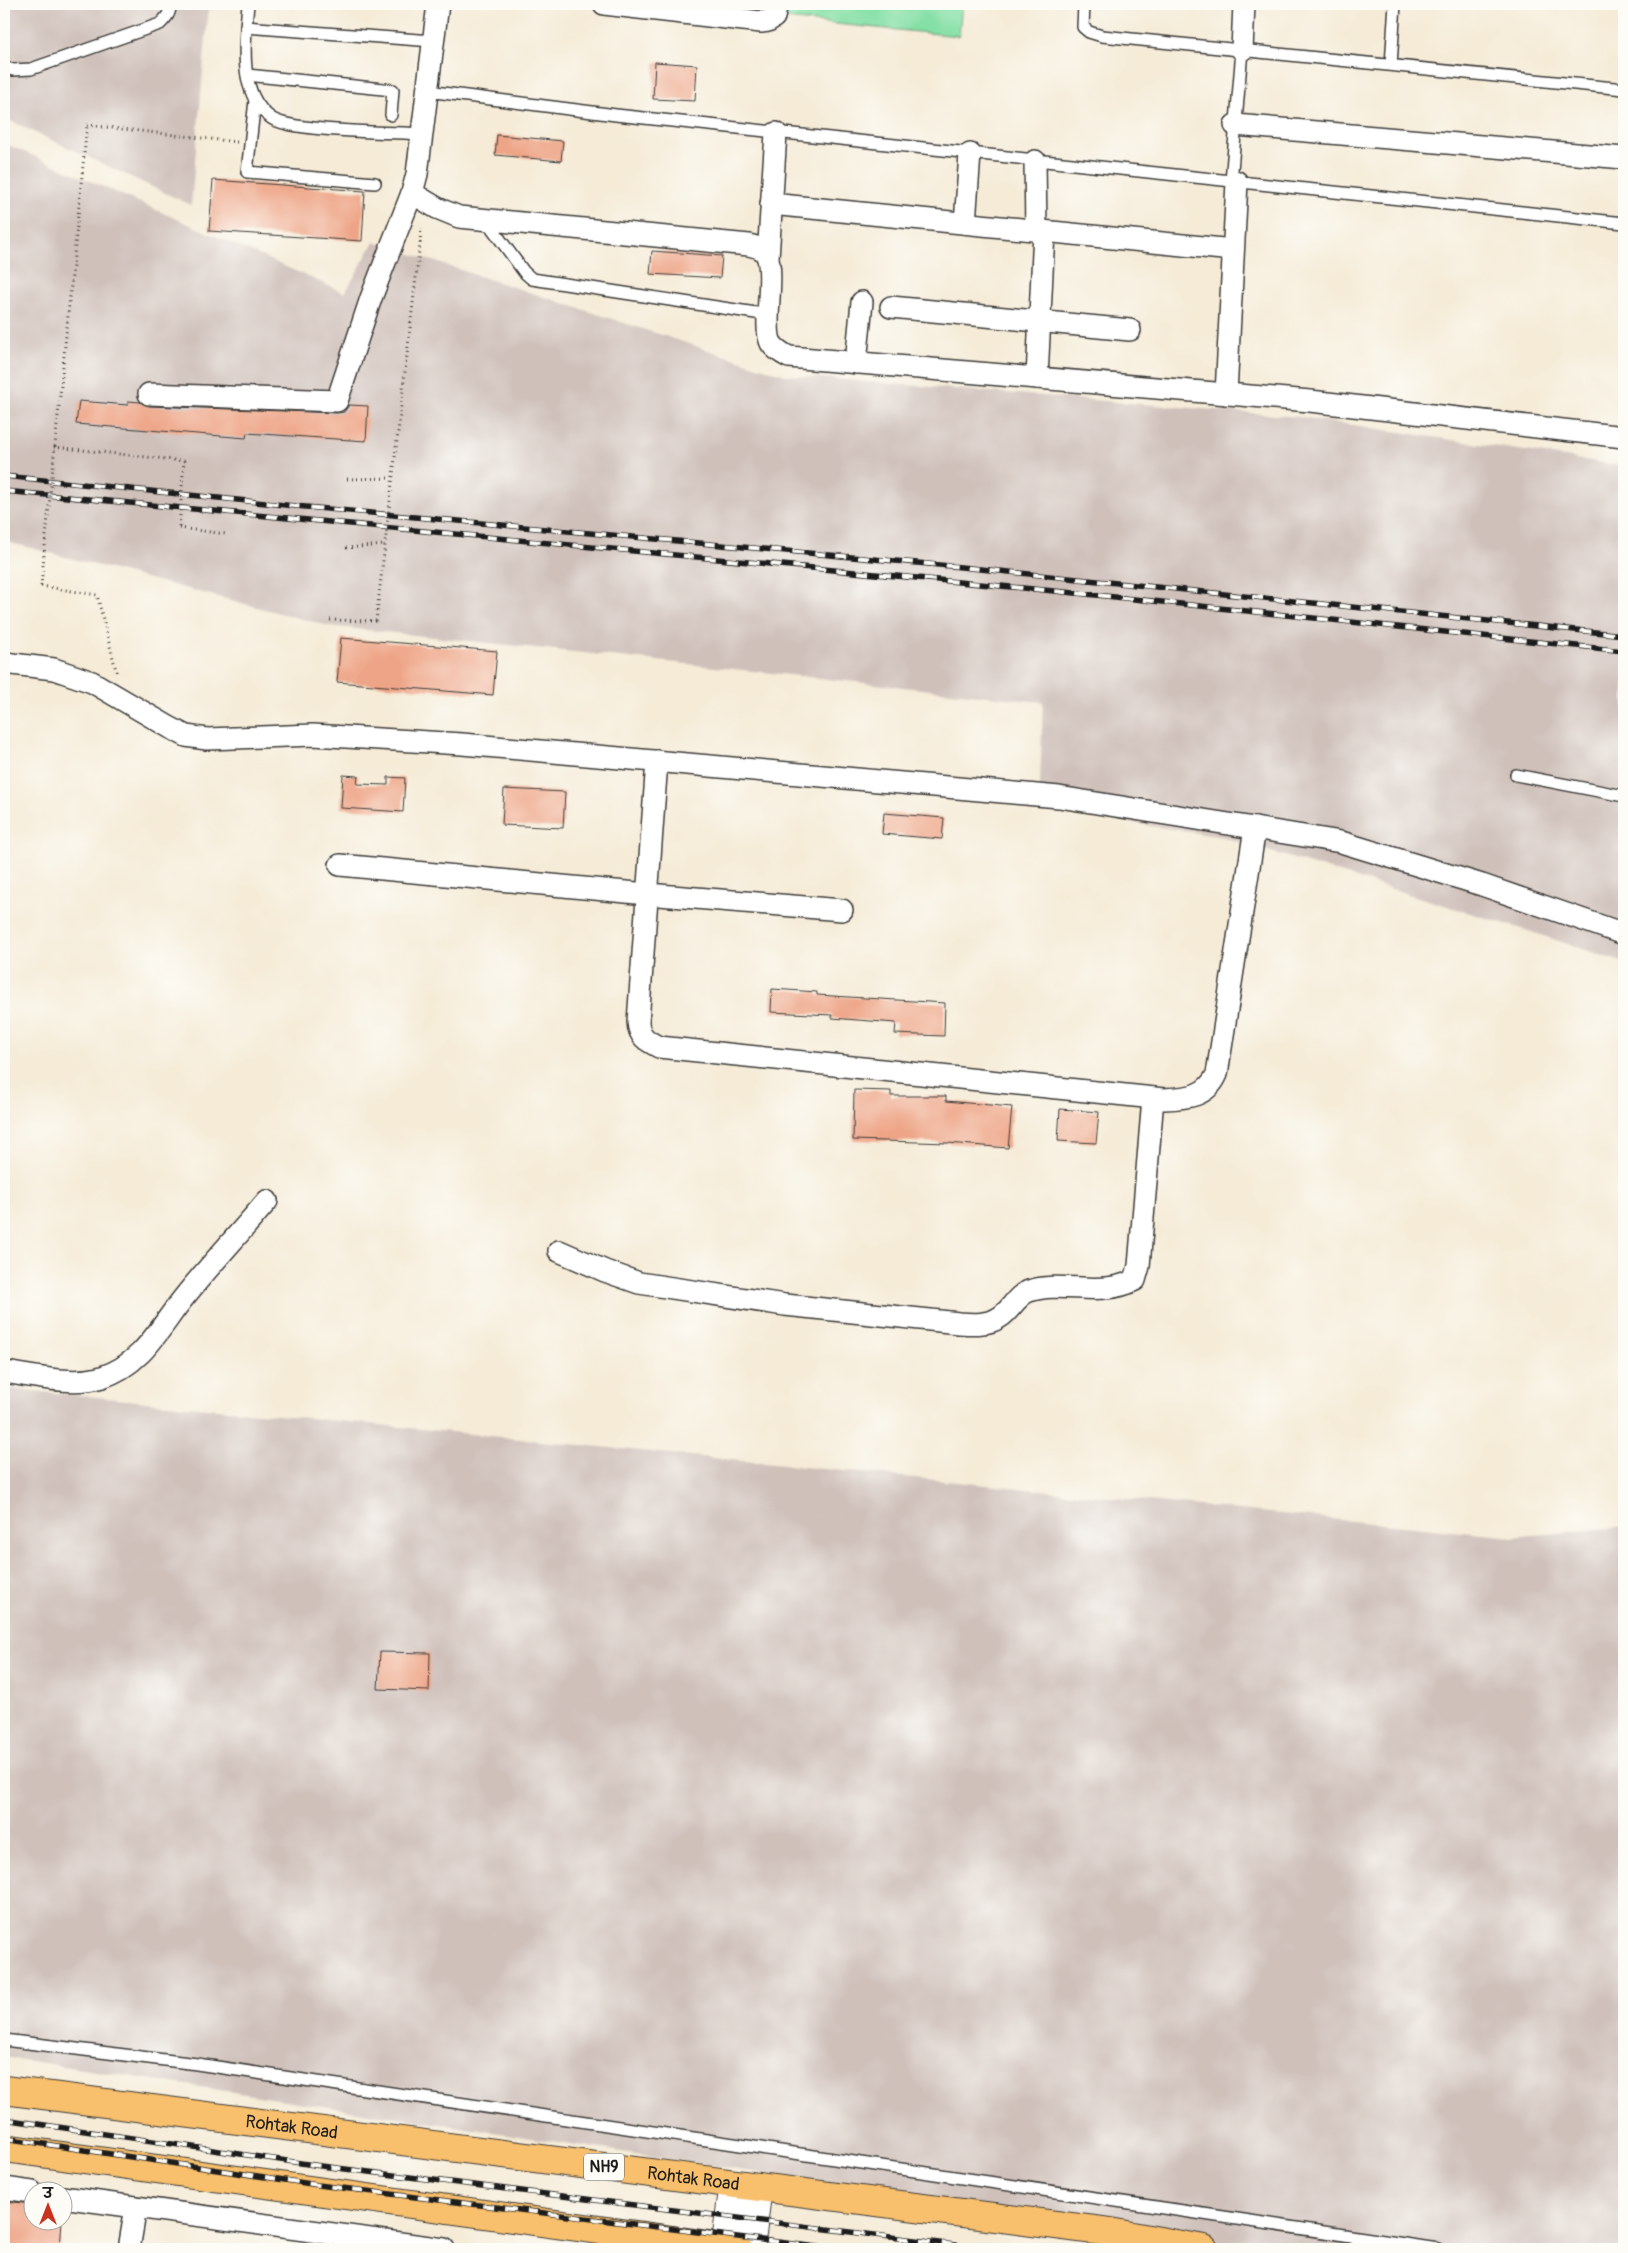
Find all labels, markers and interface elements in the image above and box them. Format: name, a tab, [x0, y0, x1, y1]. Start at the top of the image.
street label: Rohtak Road	[244, 2110, 339, 2144]
road number: NH9	[584, 2154, 624, 2180]
street label: Rohtak Road	[646, 2161, 741, 2196]
north arrow	[22, 2180, 72, 2230]
text: उ	[41, 2185, 54, 2202]

